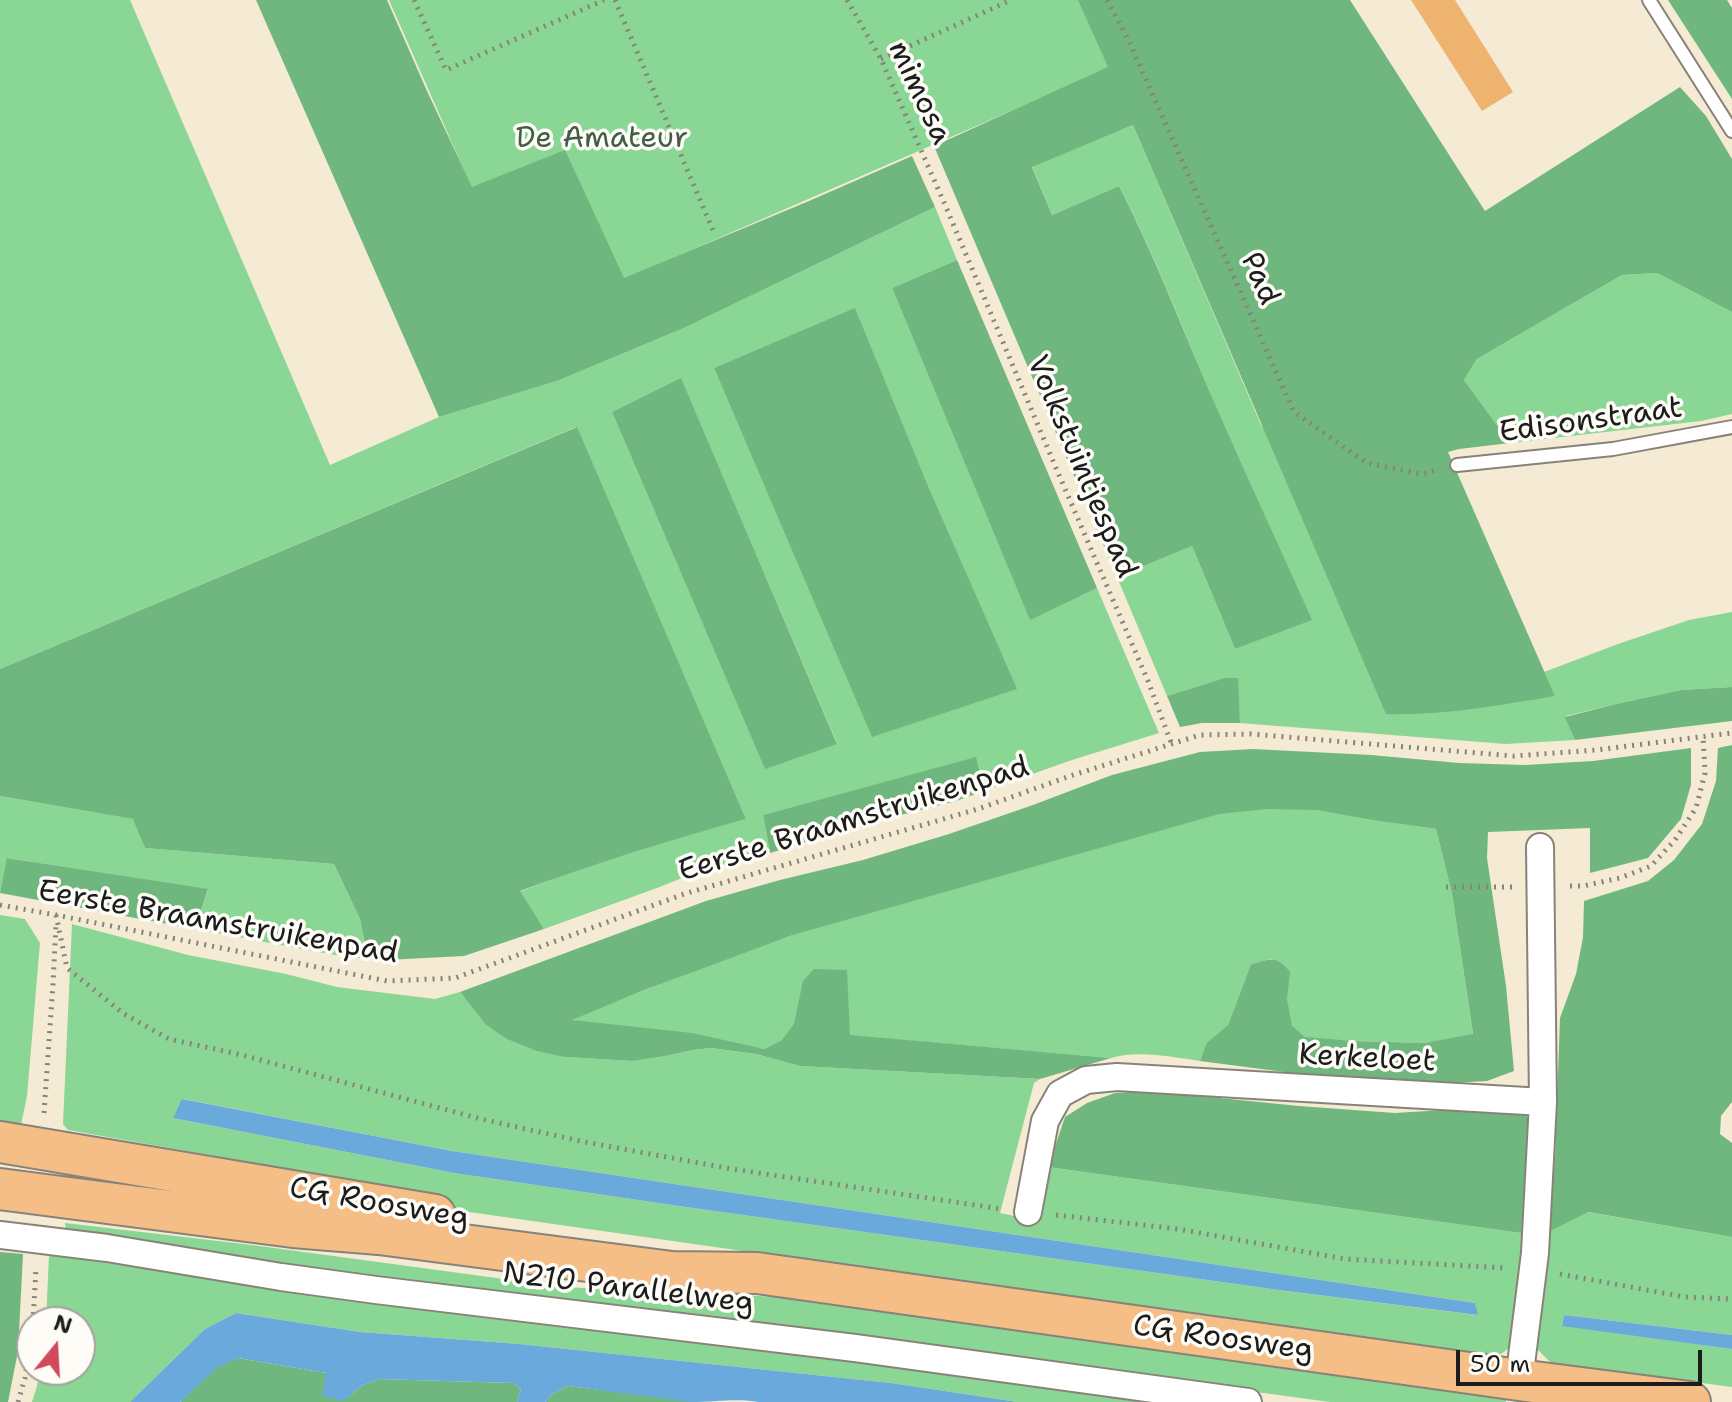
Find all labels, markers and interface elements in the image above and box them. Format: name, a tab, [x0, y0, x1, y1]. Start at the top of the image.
street label: mimosa	[879, 35, 959, 151]
park label: De Amateur	[516, 121, 688, 157]
street label: Pad	[1232, 247, 1286, 311]
street label: Volkstuintjespad	[1018, 350, 1144, 584]
street label: Edisonstraat	[1497, 390, 1685, 452]
street label: Eerste Braamstruikenpad	[674, 749, 1034, 891]
street label: Eerste Braamstruikenpad	[35, 874, 401, 972]
street label: Kerkeloet	[1298, 1037, 1436, 1081]
street label: CG Roosweg	[286, 1171, 472, 1237]
street label: N210 Parallelweg	[500, 1256, 756, 1322]
north arrow	[16, 1306, 96, 1386]
text: N	[50, 1308, 76, 1341]
street label: CG Roosweg	[1131, 1309, 1315, 1369]
scale bar	[1460, 1334, 1706, 1384]
text: 50 m	[1470, 1348, 1530, 1380]

